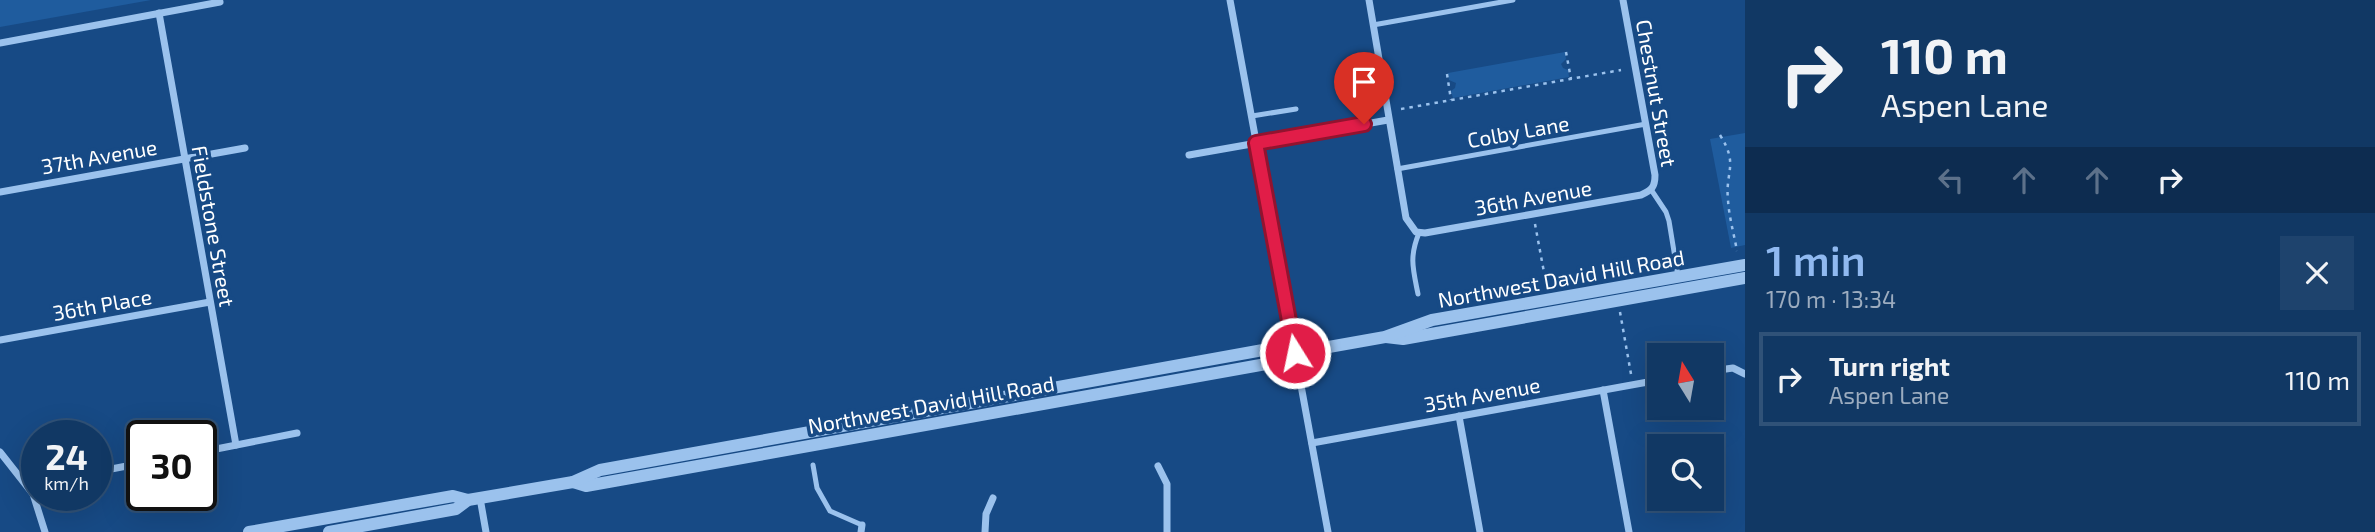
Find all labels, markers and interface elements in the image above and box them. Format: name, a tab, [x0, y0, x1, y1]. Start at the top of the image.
street label: Chestnut Street	[1632, 17, 1682, 169]
text: 110 m	[1881, 25, 2008, 84]
icon: right	[1766, 28, 1857, 119]
pin	[1334, 52, 1394, 124]
icon: arrive	[1345, 63, 1383, 101]
text: Aspen Lane	[1881, 85, 2048, 123]
street label: Colby Lane	[1465, 110, 1571, 152]
street label: 37th Avenue	[39, 134, 159, 178]
street label: Fieldstone Street	[188, 143, 240, 309]
icon: left	[1932, 161, 1970, 199]
icon: ahead	[2005, 161, 2043, 199]
icon: ahead	[2078, 161, 2116, 199]
icon: right	[2151, 161, 2189, 199]
street label: 36th Avenue	[1473, 174, 1593, 220]
text: 1 min	[1766, 234, 1866, 284]
button: close	[2280, 236, 2354, 310]
street label: Northwest David Hill Road	[1436, 244, 1686, 312]
street label: 36th Place	[51, 283, 153, 325]
text: 170 m · 13:34	[1766, 285, 1896, 313]
position arrow	[1258, 316, 1332, 390]
north arrow	[1647, 343, 1724, 420]
map controls	[1647, 343, 1724, 511]
text: Turn right	[1829, 350, 1950, 381]
icon: right	[1770, 360, 1808, 398]
text: 110 m	[2285, 364, 2350, 395]
street label: Northwest David Hill Road	[806, 370, 1056, 438]
street label: 35th Avenue	[1422, 371, 1542, 417]
text: Aspen Lane	[1829, 381, 1949, 409]
speed limit sign: 30	[126, 420, 217, 511]
button: search	[1647, 434, 1724, 511]
text: 24	[45, 435, 88, 477]
text: km/h	[44, 472, 89, 494]

